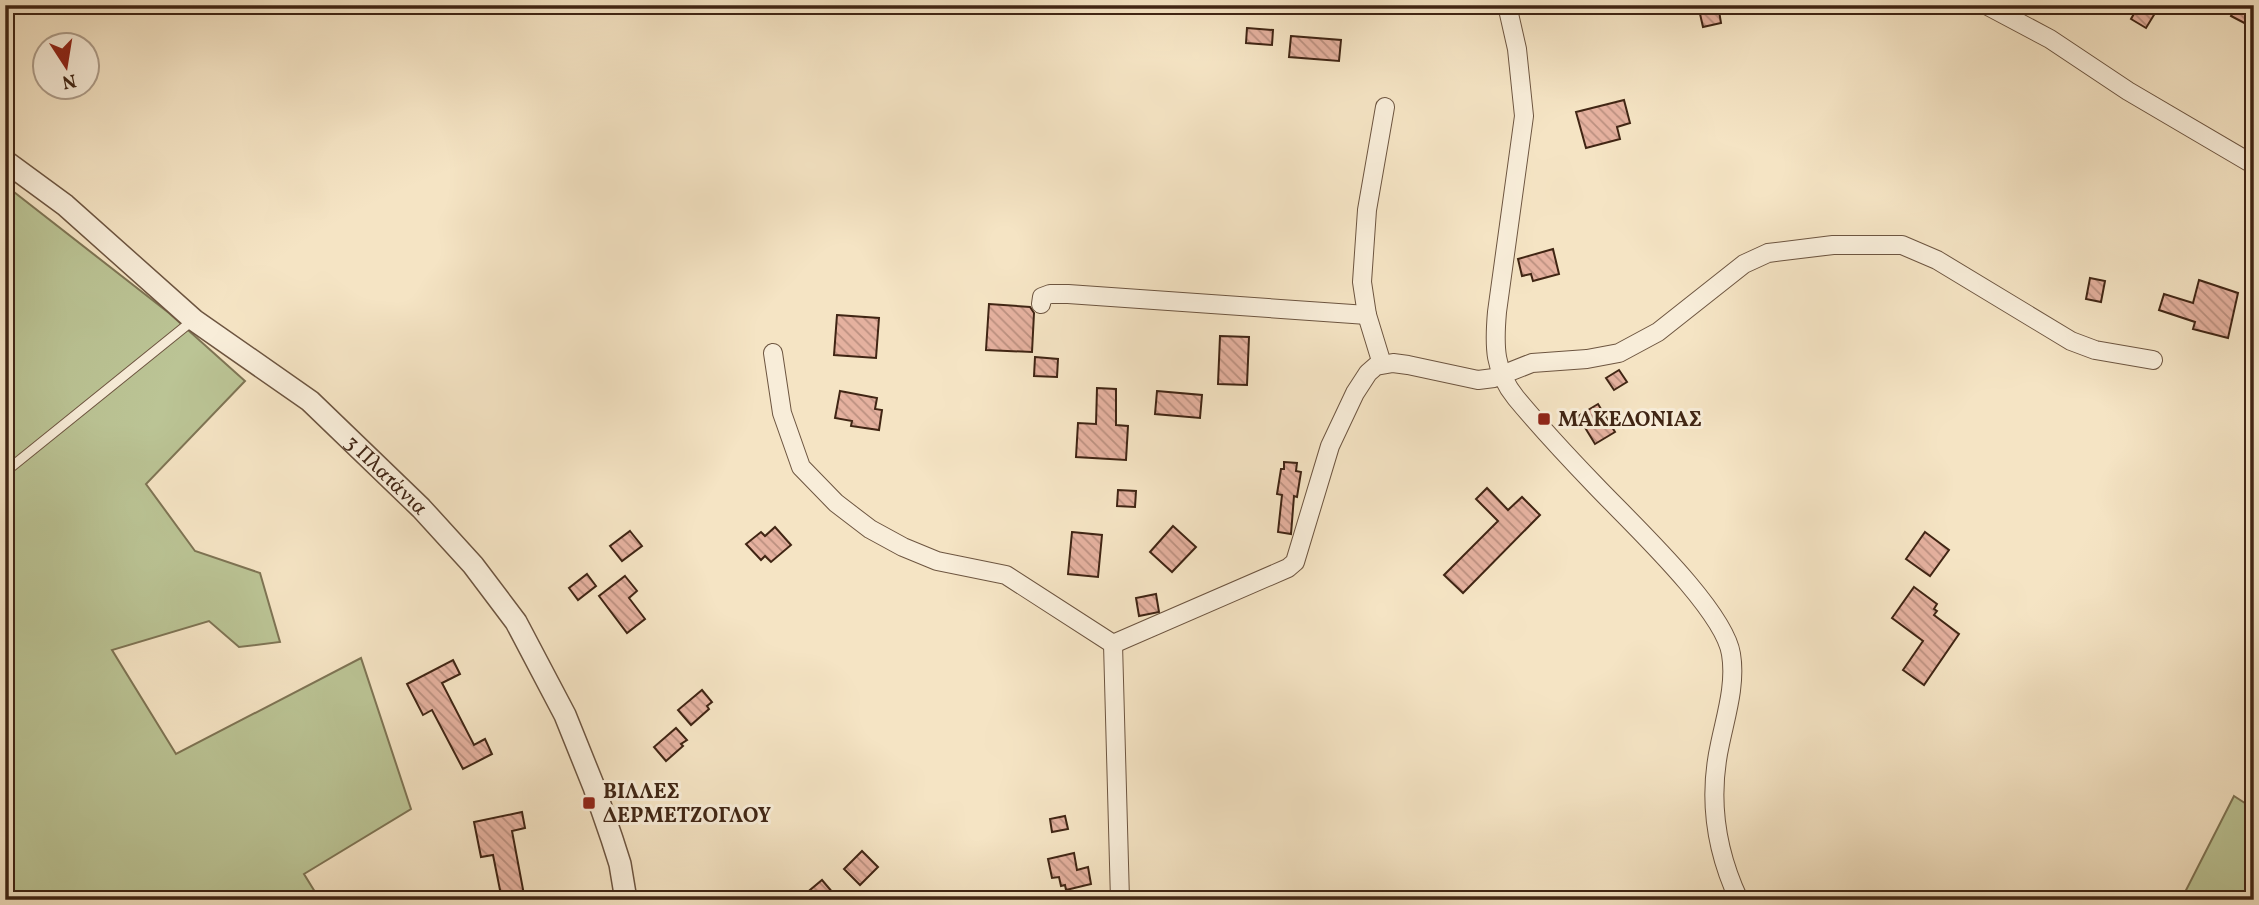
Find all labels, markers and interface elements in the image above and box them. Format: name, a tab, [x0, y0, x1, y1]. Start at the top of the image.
north arrow	[32, 32, 102, 102]
text: N	[59, 67, 79, 95]
place label: ΜΑΚΕΔΟΝΙΑΣ	[1558, 406, 1702, 435]
marker: ΜΑΚΕΔΟΝΙΑΣ	[1536, 411, 1552, 427]
street label: 3 Πλατάνια	[338, 429, 433, 523]
place label: ΒΙΛΛΕΣ ΔΕΡΜΕΤΖΟΓΛΟΥ	[603, 778, 771, 831]
marker: ΒΙΛΛΕΣ ΔΕΡΜΕΤΖΟΓΛΟΥ	[581, 795, 597, 811]

